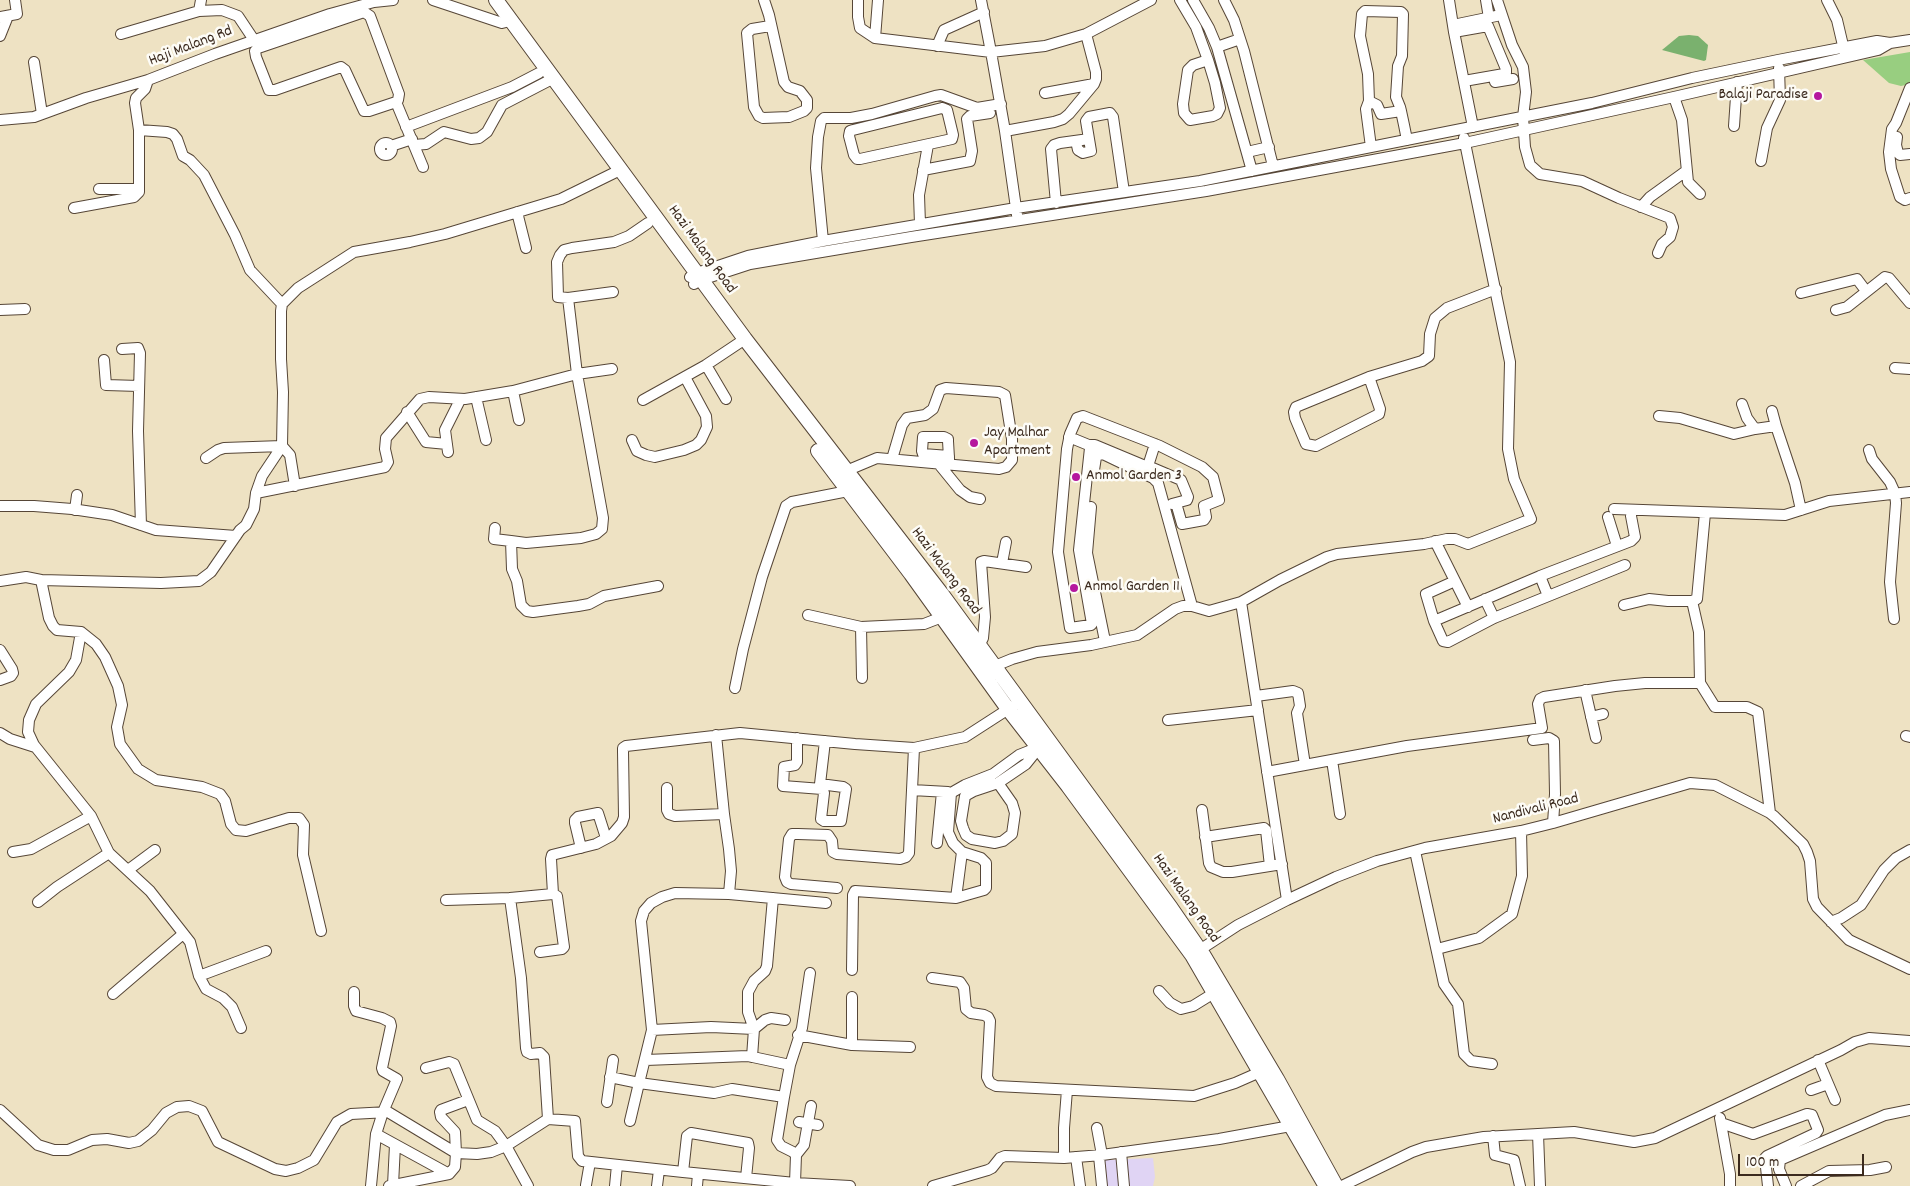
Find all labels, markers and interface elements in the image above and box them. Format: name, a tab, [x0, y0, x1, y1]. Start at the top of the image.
street label: Haji Malang Rd	[146, 22, 236, 72]
place label: Balaji Paradise	[1718, 86, 1808, 106]
marker: Balaji Paradise	[1812, 90, 1824, 102]
street label: Hazi Malang Road	[663, 202, 739, 298]
place label: Jay Malhar Apartment	[984, 424, 1051, 462]
marker: Jay Malhar Apartment	[968, 437, 980, 449]
place label: Anmol Garden 3	[1086, 467, 1182, 487]
marker: Anmol Garden 3	[1070, 471, 1082, 483]
street label: Hazi Malang Road	[906, 524, 984, 620]
place label: Anmol Garden 11	[1084, 578, 1180, 598]
marker: Anmol Garden 11	[1068, 582, 1080, 594]
street label: Nandivali Road	[1491, 790, 1581, 830]
street label: Hazi Malang Road	[1147, 851, 1223, 947]
scale bar	[1740, 1144, 1866, 1176]
text: 100 m	[1746, 1152, 1779, 1174]

